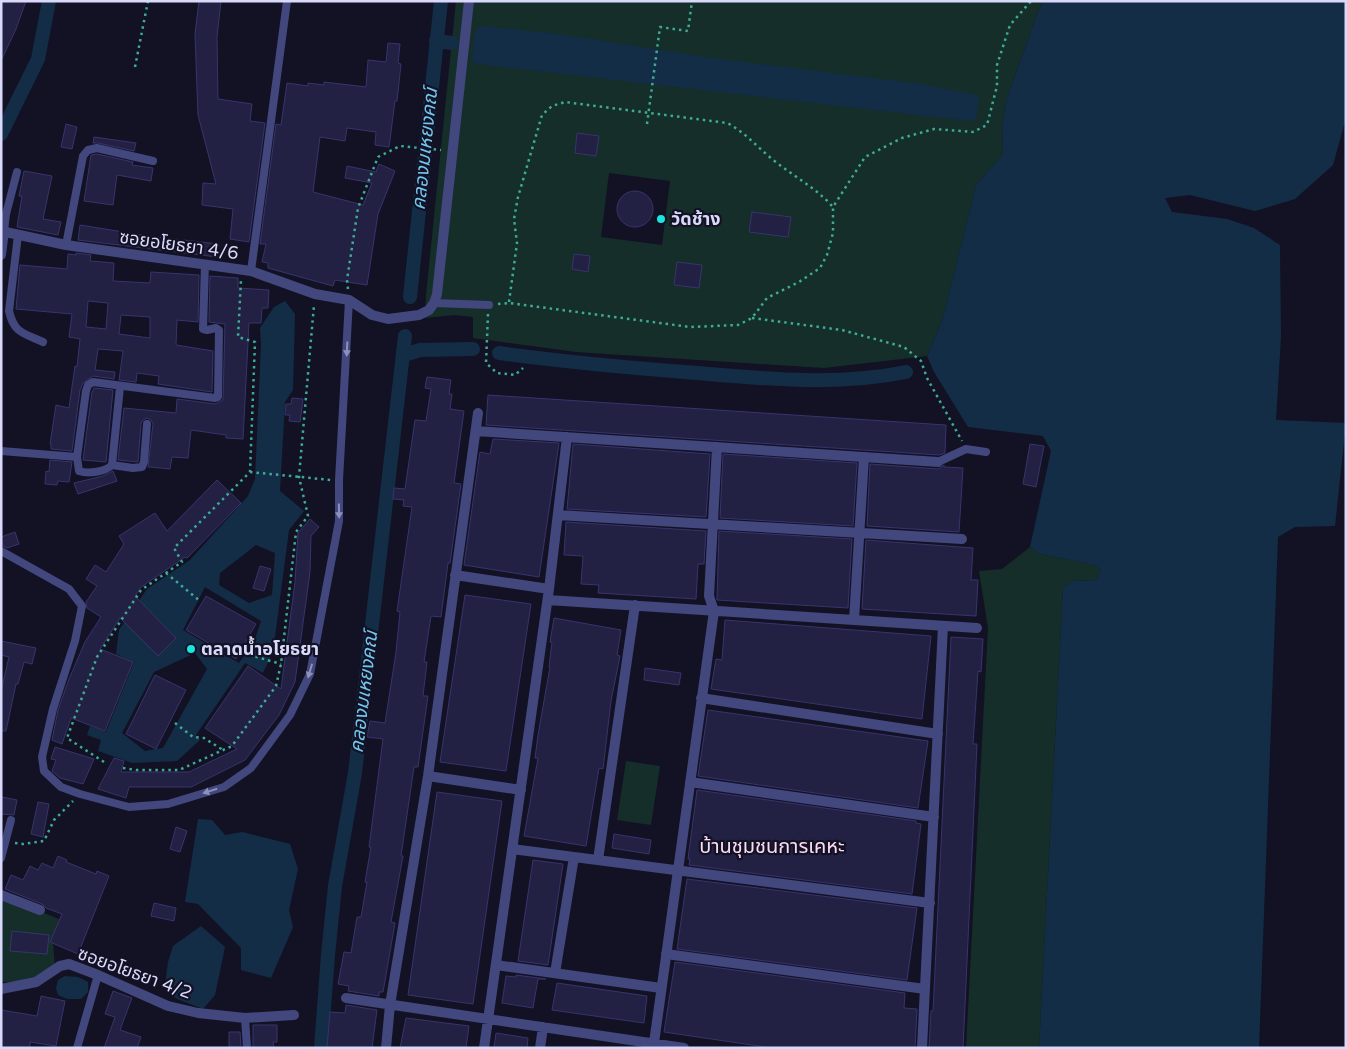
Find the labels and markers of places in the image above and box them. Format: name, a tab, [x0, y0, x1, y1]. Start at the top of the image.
place label: วัดช้าง	[671, 208, 721, 230]
marker: วัดช้าง	[655, 213, 667, 225]
place label: ตลาดน้ำอโยธยา	[201, 636, 319, 660]
marker: ตลาดน้ำอโยธยา	[185, 643, 197, 655]

